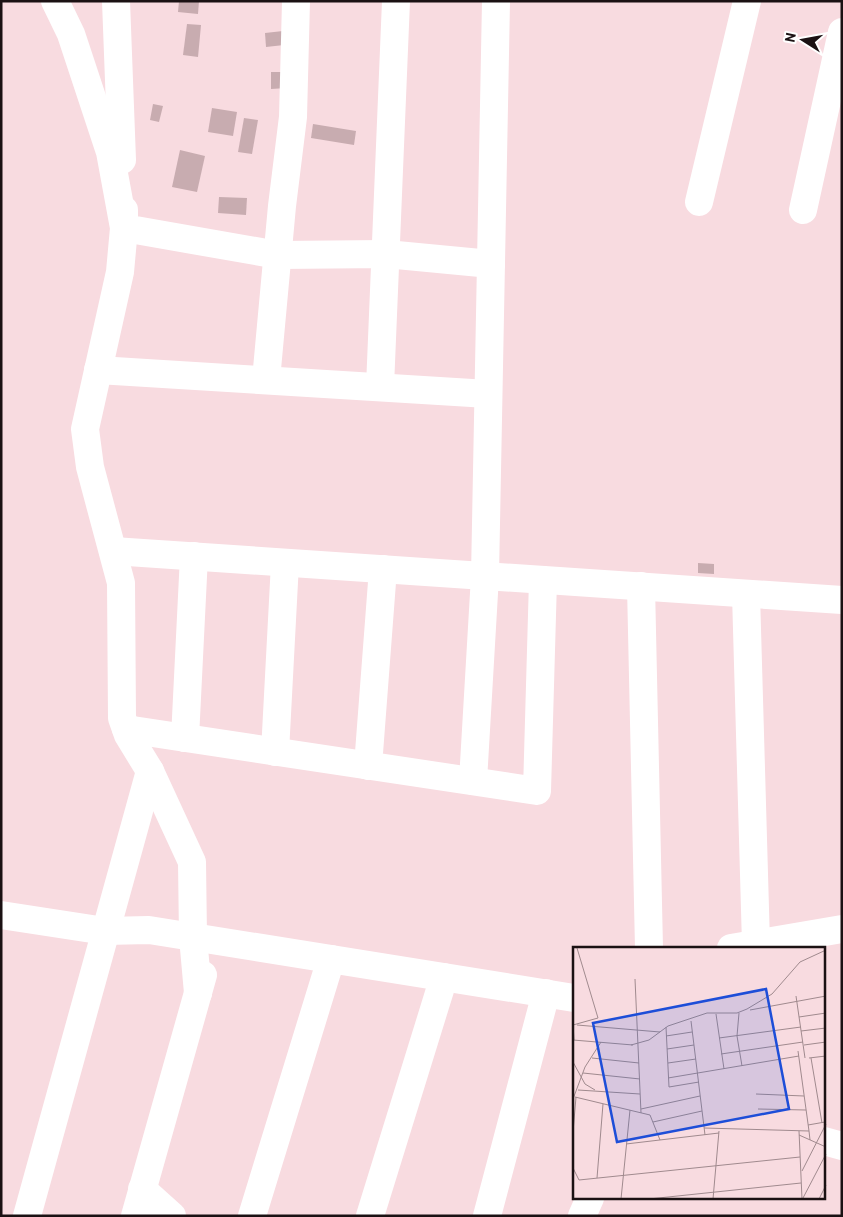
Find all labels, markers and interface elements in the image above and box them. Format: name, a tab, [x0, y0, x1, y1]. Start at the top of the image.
north arrow	[778, 15, 828, 65]
text: N	[781, 31, 799, 44]
inset map	[573, 947, 826, 1200]

